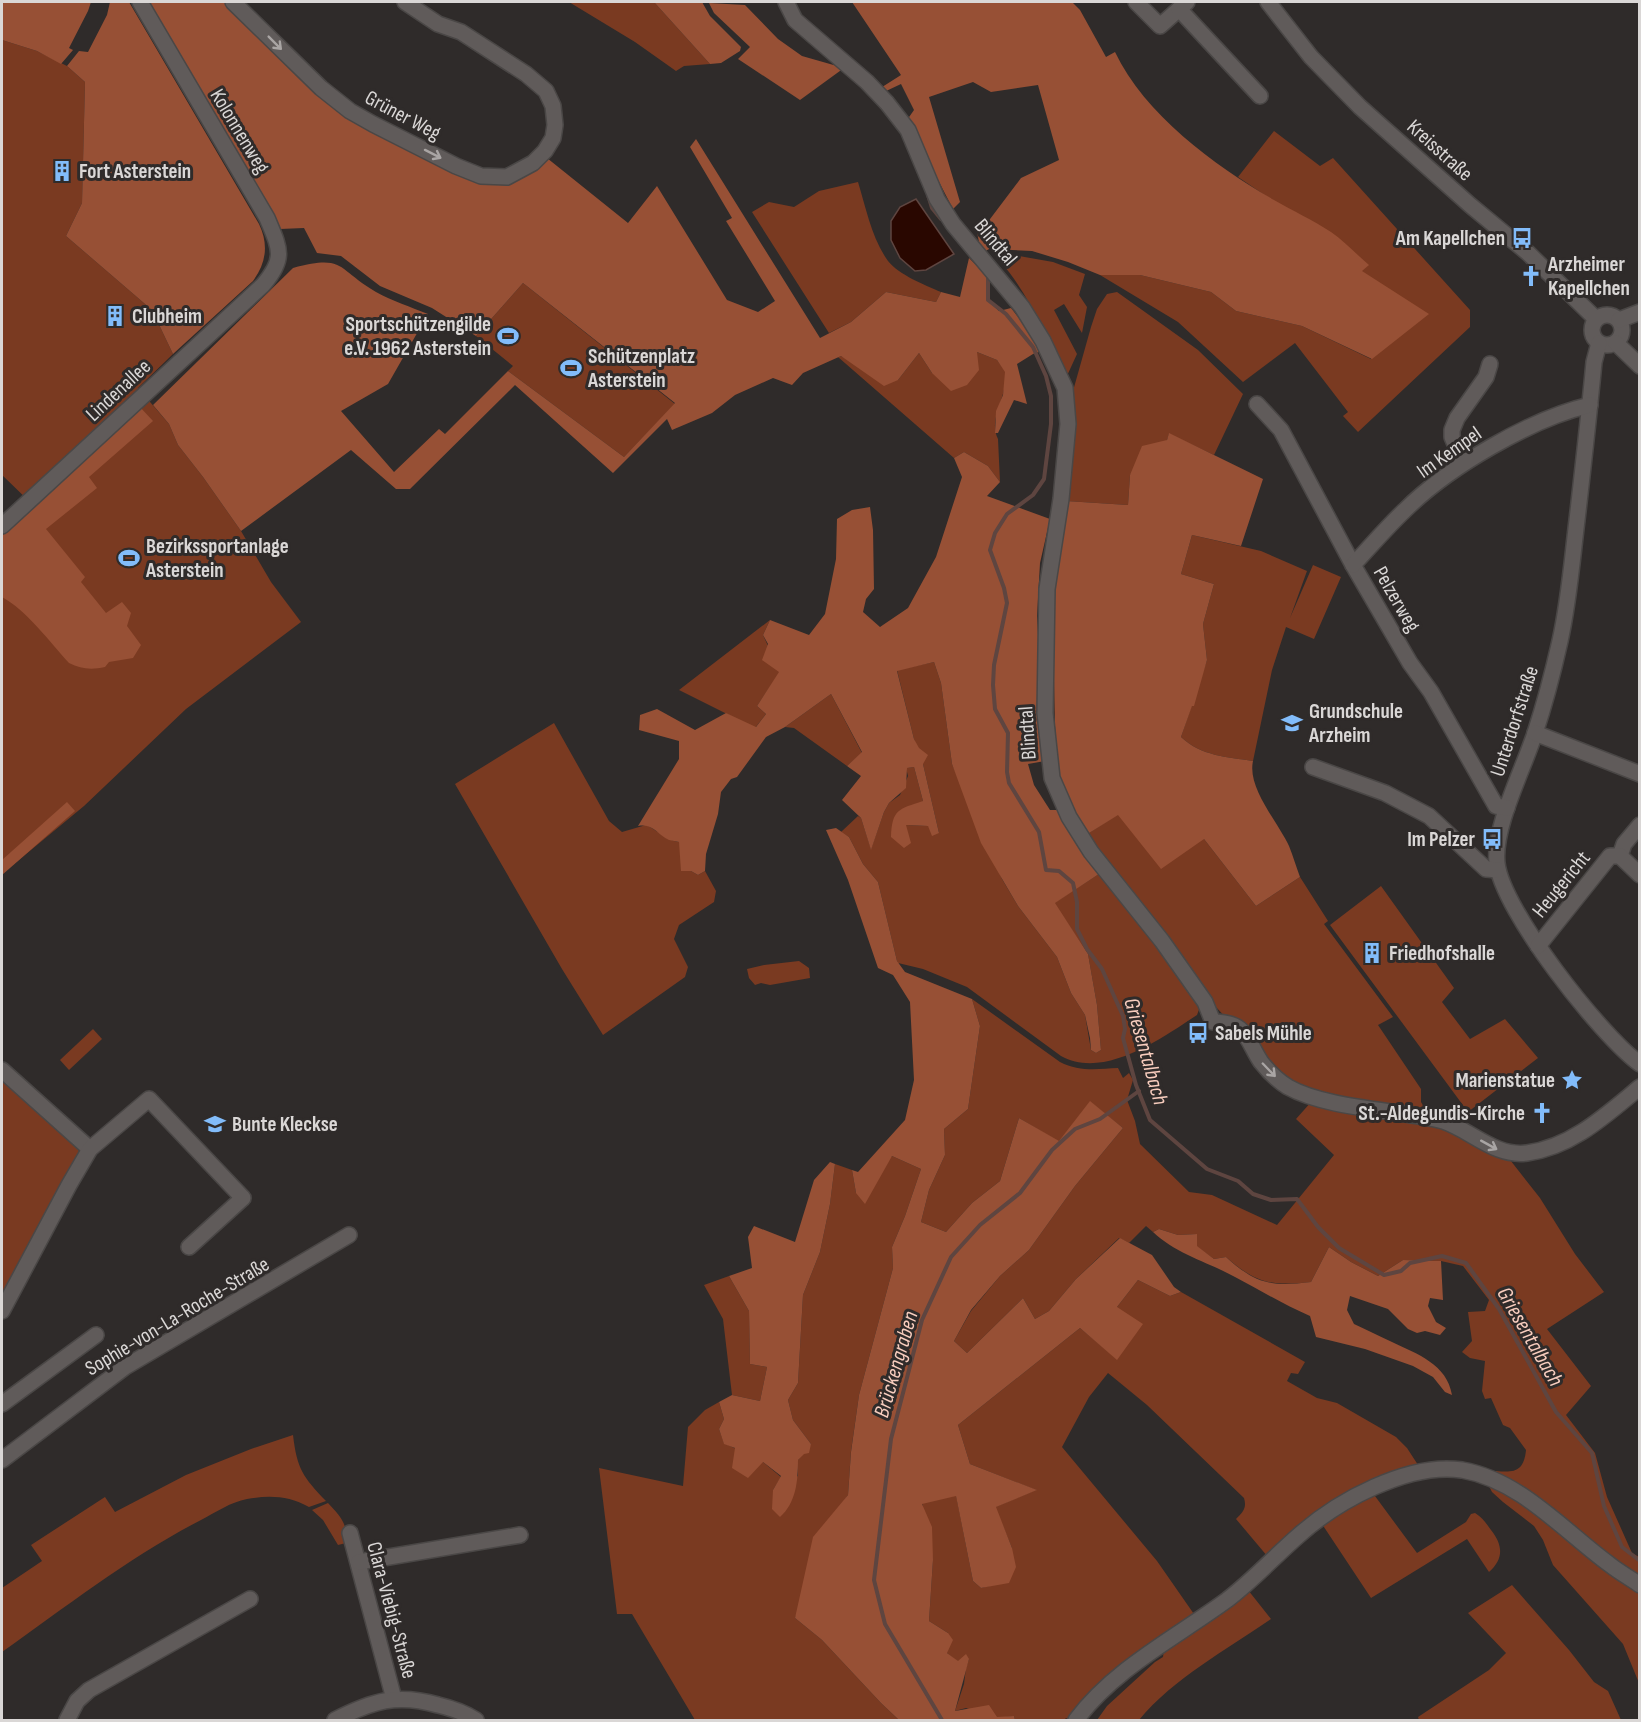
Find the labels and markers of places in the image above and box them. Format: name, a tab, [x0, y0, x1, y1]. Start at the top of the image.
building icon: Fort Asterstein	[50, 159, 74, 183]
place label: Fort Asterstein	[79, 159, 191, 184]
place label: Am Kapellchen	[1395, 226, 1505, 251]
bus stop icon: Am Kapellchen	[1510, 226, 1534, 250]
place label: Arzheimer Kapellchen	[1547, 252, 1630, 301]
church icon: Arzheimer Kapellchen	[1519, 264, 1543, 288]
building icon: Clubheim	[103, 304, 127, 328]
place label: Clubheim	[132, 304, 202, 329]
place label: Sportschützengilde e.V. 1962 Asterstein	[344, 312, 491, 361]
sports icon: Sportschützengilde e.V. 1962 Asterstein	[496, 324, 520, 348]
place label: Schützenplatz Asterstein	[587, 344, 695, 393]
sports icon: Schützenplatz Asterstein	[559, 356, 583, 380]
place label: Bezirkssportanlage Asterstein	[145, 534, 289, 583]
sports icon: Bezirkssportanlage Asterstein	[117, 546, 141, 570]
place label: Grundschule Arzheim	[1308, 699, 1403, 748]
school or university icon: Grundschule Arzheim	[1280, 711, 1304, 735]
place label: Im Pelzer	[1407, 827, 1476, 852]
bus stop icon: Im Pelzer	[1480, 827, 1504, 851]
building icon: Friedhofshalle	[1360, 941, 1384, 965]
place label: Friedhofshalle	[1389, 941, 1495, 966]
bus stop icon: Sabels Mühle	[1186, 1021, 1210, 1045]
place label: Sabels Mühle	[1215, 1021, 1312, 1046]
place label: Marienstatue	[1455, 1068, 1555, 1093]
place icon: Marienstatue	[1560, 1068, 1584, 1092]
place label: St.-Aldegundis-Kirche	[1358, 1101, 1525, 1126]
church icon: St.-Aldegundis-Kirche	[1530, 1101, 1554, 1125]
school or university icon: Bunte Kleckse	[203, 1112, 227, 1136]
place label: Bunte Kleckse	[232, 1112, 338, 1137]

